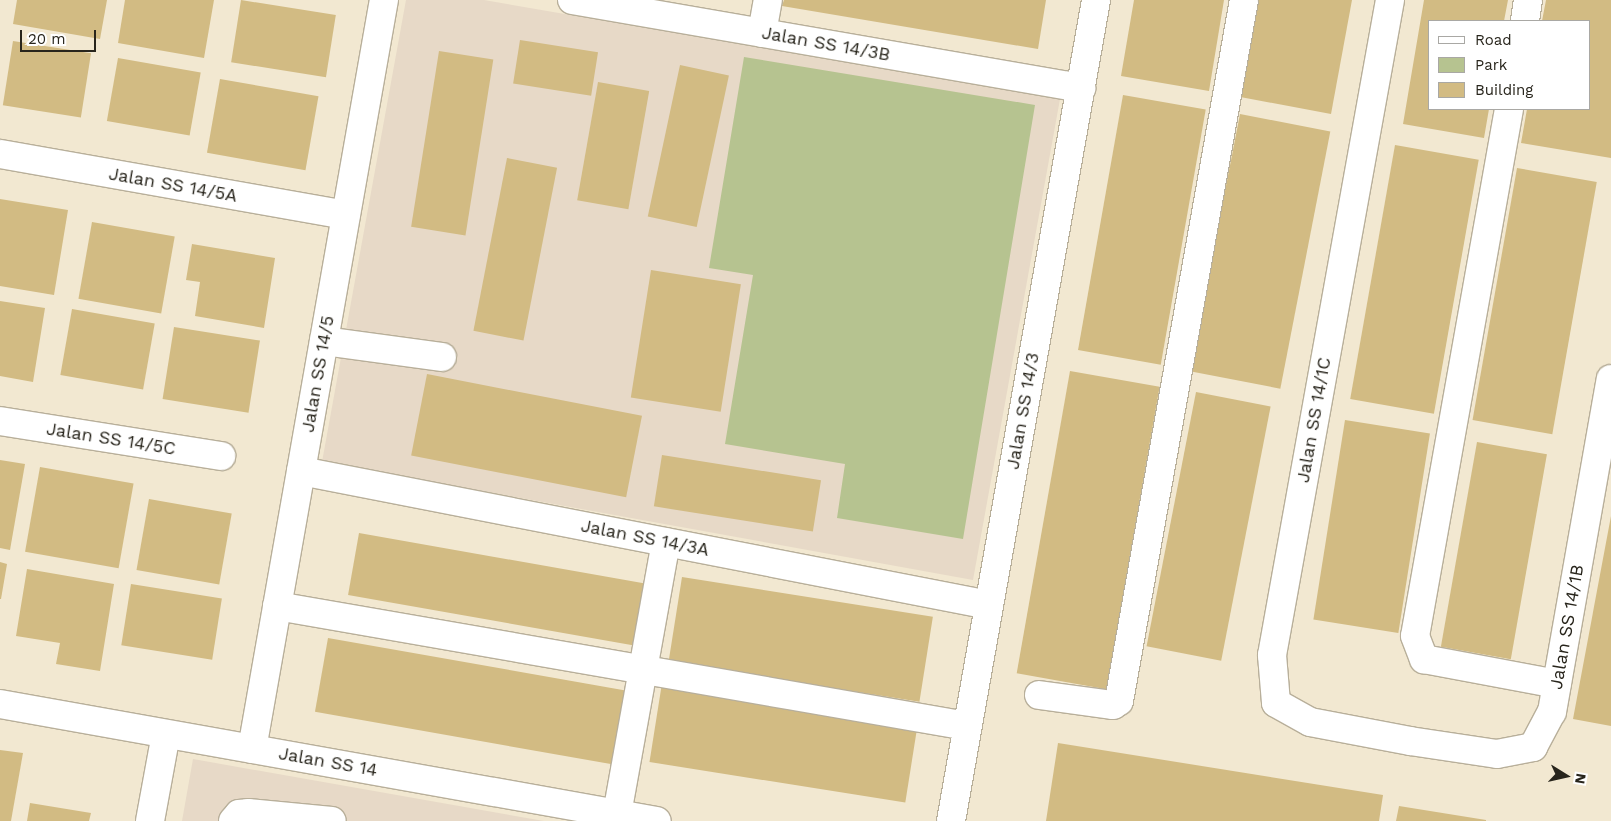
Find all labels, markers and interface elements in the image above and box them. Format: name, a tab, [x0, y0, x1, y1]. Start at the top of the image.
scale bar	[22, 20, 99, 52]
legend	[1428, 20, 1591, 110]
street label: Jalan SS 14/3B	[760, 22, 892, 66]
text: 20 m	[28, 30, 66, 48]
text: Road	[1475, 31, 1512, 49]
text: Park	[1475, 56, 1507, 74]
text: Building	[1475, 81, 1533, 99]
street label: Jalan SS 14/5A	[107, 163, 239, 207]
street label: Jalan SS 14/5	[297, 314, 339, 434]
street label: Jalan SS 14/3	[1002, 351, 1044, 471]
street label: Jalan SS 14/1C	[1292, 355, 1336, 485]
street label: Jalan SS 14/5C	[45, 418, 177, 460]
street label: Jalan SS 14/3A	[579, 515, 711, 561]
street label: Jalan SS 14/1B	[1545, 563, 1589, 691]
street label: Jalan SS 14	[277, 743, 379, 781]
north arrow	[1541, 751, 1591, 801]
text: N	[1572, 772, 1590, 785]

